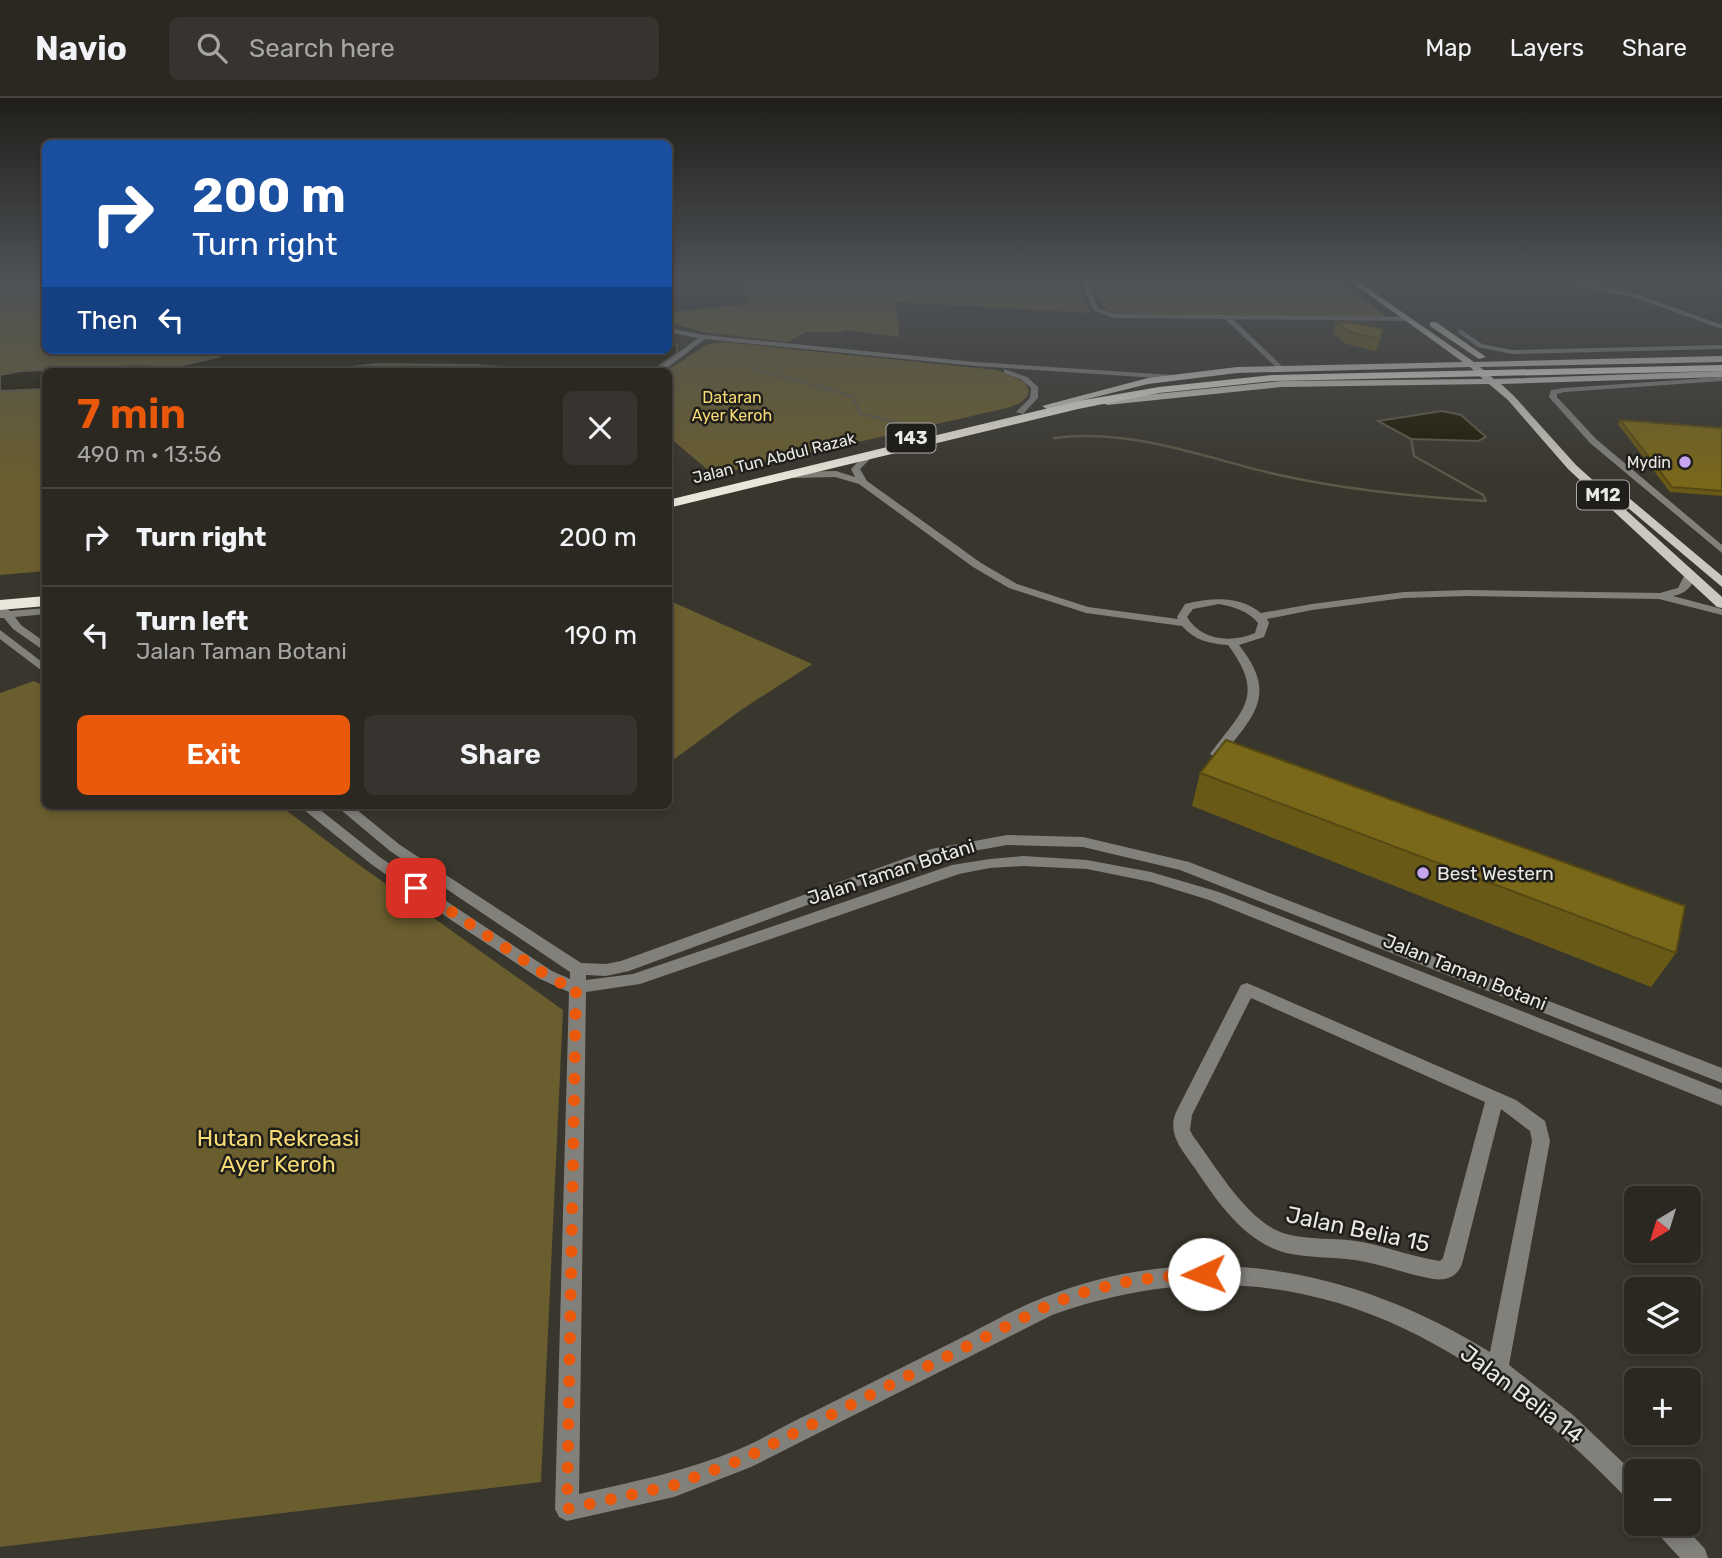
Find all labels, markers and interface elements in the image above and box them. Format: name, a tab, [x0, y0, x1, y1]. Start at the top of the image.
search box	[169, 17, 659, 80]
text: Navio	[35, 29, 127, 68]
icon: search	[193, 29, 231, 67]
text: Search here	[249, 33, 395, 64]
text: Map	[1425, 34, 1472, 62]
text: Layers	[1510, 34, 1584, 62]
text: Share	[1622, 34, 1687, 62]
text: 200 m	[192, 166, 346, 224]
icon: right	[77, 168, 168, 259]
text: Turn right	[192, 225, 337, 263]
icon: left	[152, 301, 190, 339]
text: Then	[77, 305, 138, 336]
park label: Dataran Ayer Keroh	[692, 388, 772, 425]
text: 7 min	[77, 389, 186, 439]
button: close	[563, 391, 637, 465]
road number: 143	[886, 424, 936, 452]
street label: Jalan Tun Abdul Razak	[690, 428, 858, 487]
text: 490 m · 13:56	[77, 440, 221, 468]
place label: Mydin	[1627, 453, 1671, 472]
marker: Mydin	[1677, 454, 1693, 470]
road number: M12	[1577, 480, 1629, 510]
icon: right	[77, 518, 115, 556]
text: Turn right	[136, 522, 266, 553]
text: 200 m	[559, 522, 637, 553]
text: Turn left	[136, 606, 248, 637]
icon: left	[77, 616, 115, 654]
text: 190 m	[564, 620, 637, 651]
text: Jalan Taman Botani	[136, 637, 347, 665]
button: Exit	[77, 715, 350, 795]
button: Share	[364, 715, 637, 795]
street label: Jalan Taman Botani	[805, 834, 977, 910]
pin	[386, 858, 446, 918]
place label: Best Western	[1437, 862, 1554, 885]
marker: Best Western	[1415, 865, 1431, 881]
icon: arrive	[397, 869, 435, 907]
street label: Jalan Taman Botani	[1380, 929, 1550, 1015]
park label: Hutan Rekreasi Ayer Keroh	[197, 1124, 359, 1178]
north arrow	[1624, 1186, 1701, 1264]
map controls	[1624, 1186, 1701, 1536]
street label: Jalan Belia 15	[1284, 1200, 1432, 1258]
position arrow	[1167, 1237, 1241, 1311]
button: layers	[1624, 1277, 1701, 1354]
street label: Jalan Belia 14	[1455, 1339, 1589, 1449]
button: +	[1624, 1368, 1701, 1445]
button: −	[1624, 1459, 1701, 1536]

